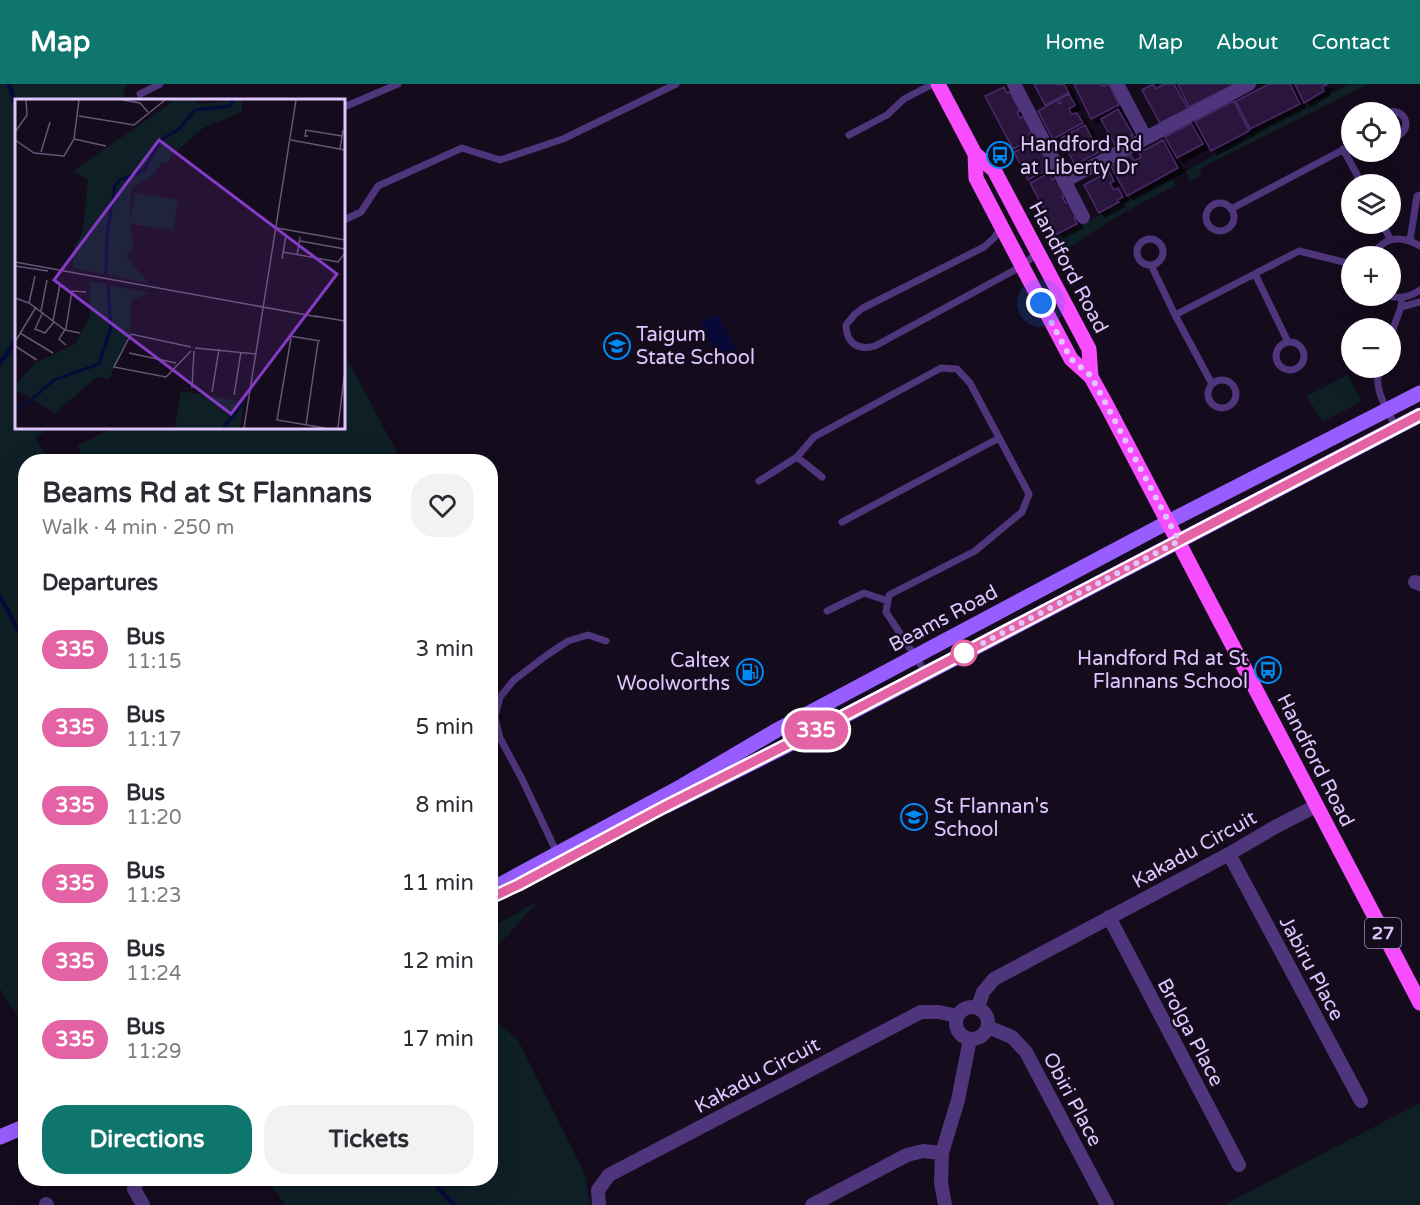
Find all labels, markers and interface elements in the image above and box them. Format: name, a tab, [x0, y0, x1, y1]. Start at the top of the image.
text: Map	[30, 25, 90, 59]
text: Home	[1045, 30, 1105, 55]
text: Map	[1138, 30, 1183, 55]
text: About	[1216, 30, 1278, 55]
text: Contact	[1311, 30, 1390, 55]
inset map	[15, 99, 345, 429]
map controls	[1341, 102, 1401, 378]
button: locate	[1341, 102, 1401, 162]
place label: Handford Rd at Liberty Dr	[1020, 133, 1142, 180]
bus stop icon: Handford Rd at Liberty Dr	[985, 140, 1015, 170]
button: layers	[1341, 174, 1401, 234]
street label: Handford Road	[1023, 197, 1113, 337]
button: +	[1341, 246, 1401, 306]
your location	[1026, 288, 1056, 318]
button: −	[1341, 318, 1401, 378]
place label: Taigum State School	[636, 323, 755, 370]
school or university icon: Taigum State School	[602, 331, 632, 361]
button: heart	[411, 474, 474, 537]
text: Beams Rd at St Flannans	[42, 476, 372, 510]
text: Walk · 4 min · 250 m	[42, 516, 234, 540]
text: Departures	[42, 570, 158, 596]
street label: Beams Road	[885, 580, 1002, 658]
text: Bus	[126, 624, 165, 650]
text: 3 min	[415, 636, 474, 662]
text: 335	[55, 637, 95, 662]
unlabelled marker	[951, 640, 977, 666]
place label: Handford Rd at St Flannans School	[1077, 647, 1248, 694]
place label: Caltex Woolworths	[616, 649, 730, 696]
text: 11:15	[126, 650, 181, 674]
bus stop icon: Handford Rd at St Flannans School	[1253, 655, 1283, 685]
fuel station icon: Caltex Woolworths	[735, 657, 765, 687]
street label: Handford Road	[1271, 690, 1359, 831]
text: Bus	[126, 702, 165, 728]
line badge: 335	[782, 710, 850, 750]
text: 5 min	[415, 714, 474, 740]
text: 335	[55, 715, 95, 740]
text: 335	[796, 718, 836, 743]
text: 11:17	[126, 728, 181, 752]
text: Bus	[126, 780, 165, 806]
text: 8 min	[415, 792, 474, 818]
text: 335	[55, 793, 95, 818]
place label: St Flannan's School	[934, 795, 1049, 842]
school or university icon: St Flannan's School	[899, 802, 929, 832]
text: 11:20	[126, 806, 181, 830]
street label: Kakadu Circuit	[1128, 806, 1261, 894]
text: Bus	[126, 858, 165, 884]
text: 11 min	[402, 870, 474, 896]
text: 335	[55, 871, 95, 896]
text: 11:23	[126, 884, 181, 908]
street label: Jabiru Place	[1274, 912, 1349, 1025]
road number: 27	[1365, 918, 1401, 948]
text: Bus	[126, 936, 165, 962]
text: 12 min	[402, 948, 474, 974]
text: 335	[55, 949, 95, 974]
text: 11:24	[126, 962, 181, 986]
street label: Brolga Place	[1152, 974, 1229, 1091]
text: Bus	[126, 1014, 165, 1040]
text: 17 min	[402, 1026, 474, 1052]
text: 335	[55, 1027, 95, 1052]
street label: Kakadu Circuit	[691, 1033, 824, 1119]
text: 11:29	[126, 1040, 181, 1064]
street label: Obiri Place	[1037, 1048, 1107, 1151]
button: Directions	[42, 1105, 252, 1174]
button: Tickets	[264, 1105, 474, 1174]

